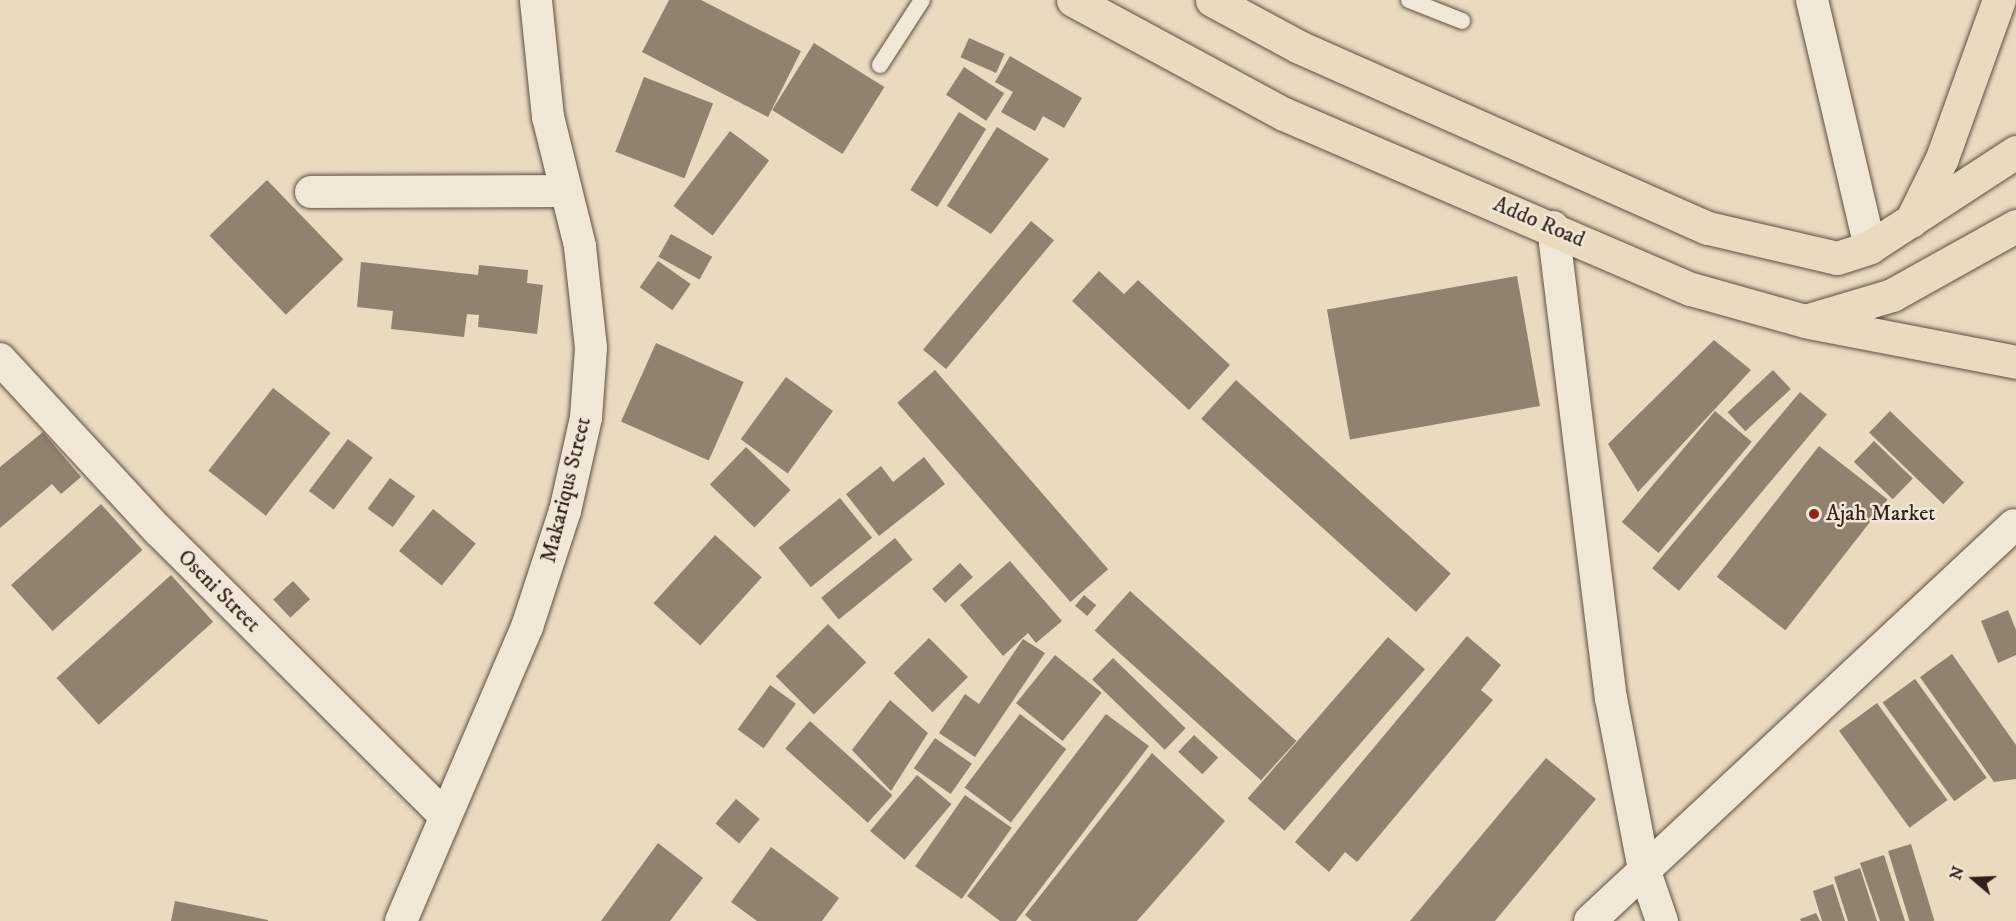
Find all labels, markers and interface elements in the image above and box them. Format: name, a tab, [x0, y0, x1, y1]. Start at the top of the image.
street label: Addo Road	[1489, 191, 1589, 253]
street label: Makariqus Street	[535, 414, 597, 566]
place label: Ajah Market	[1826, 501, 1935, 527]
marker: Ajah Market	[1807, 507, 1821, 521]
street label: Oseni Street	[172, 544, 266, 638]
north arrow	[1944, 849, 2004, 909]
text: N	[1945, 864, 1969, 883]

